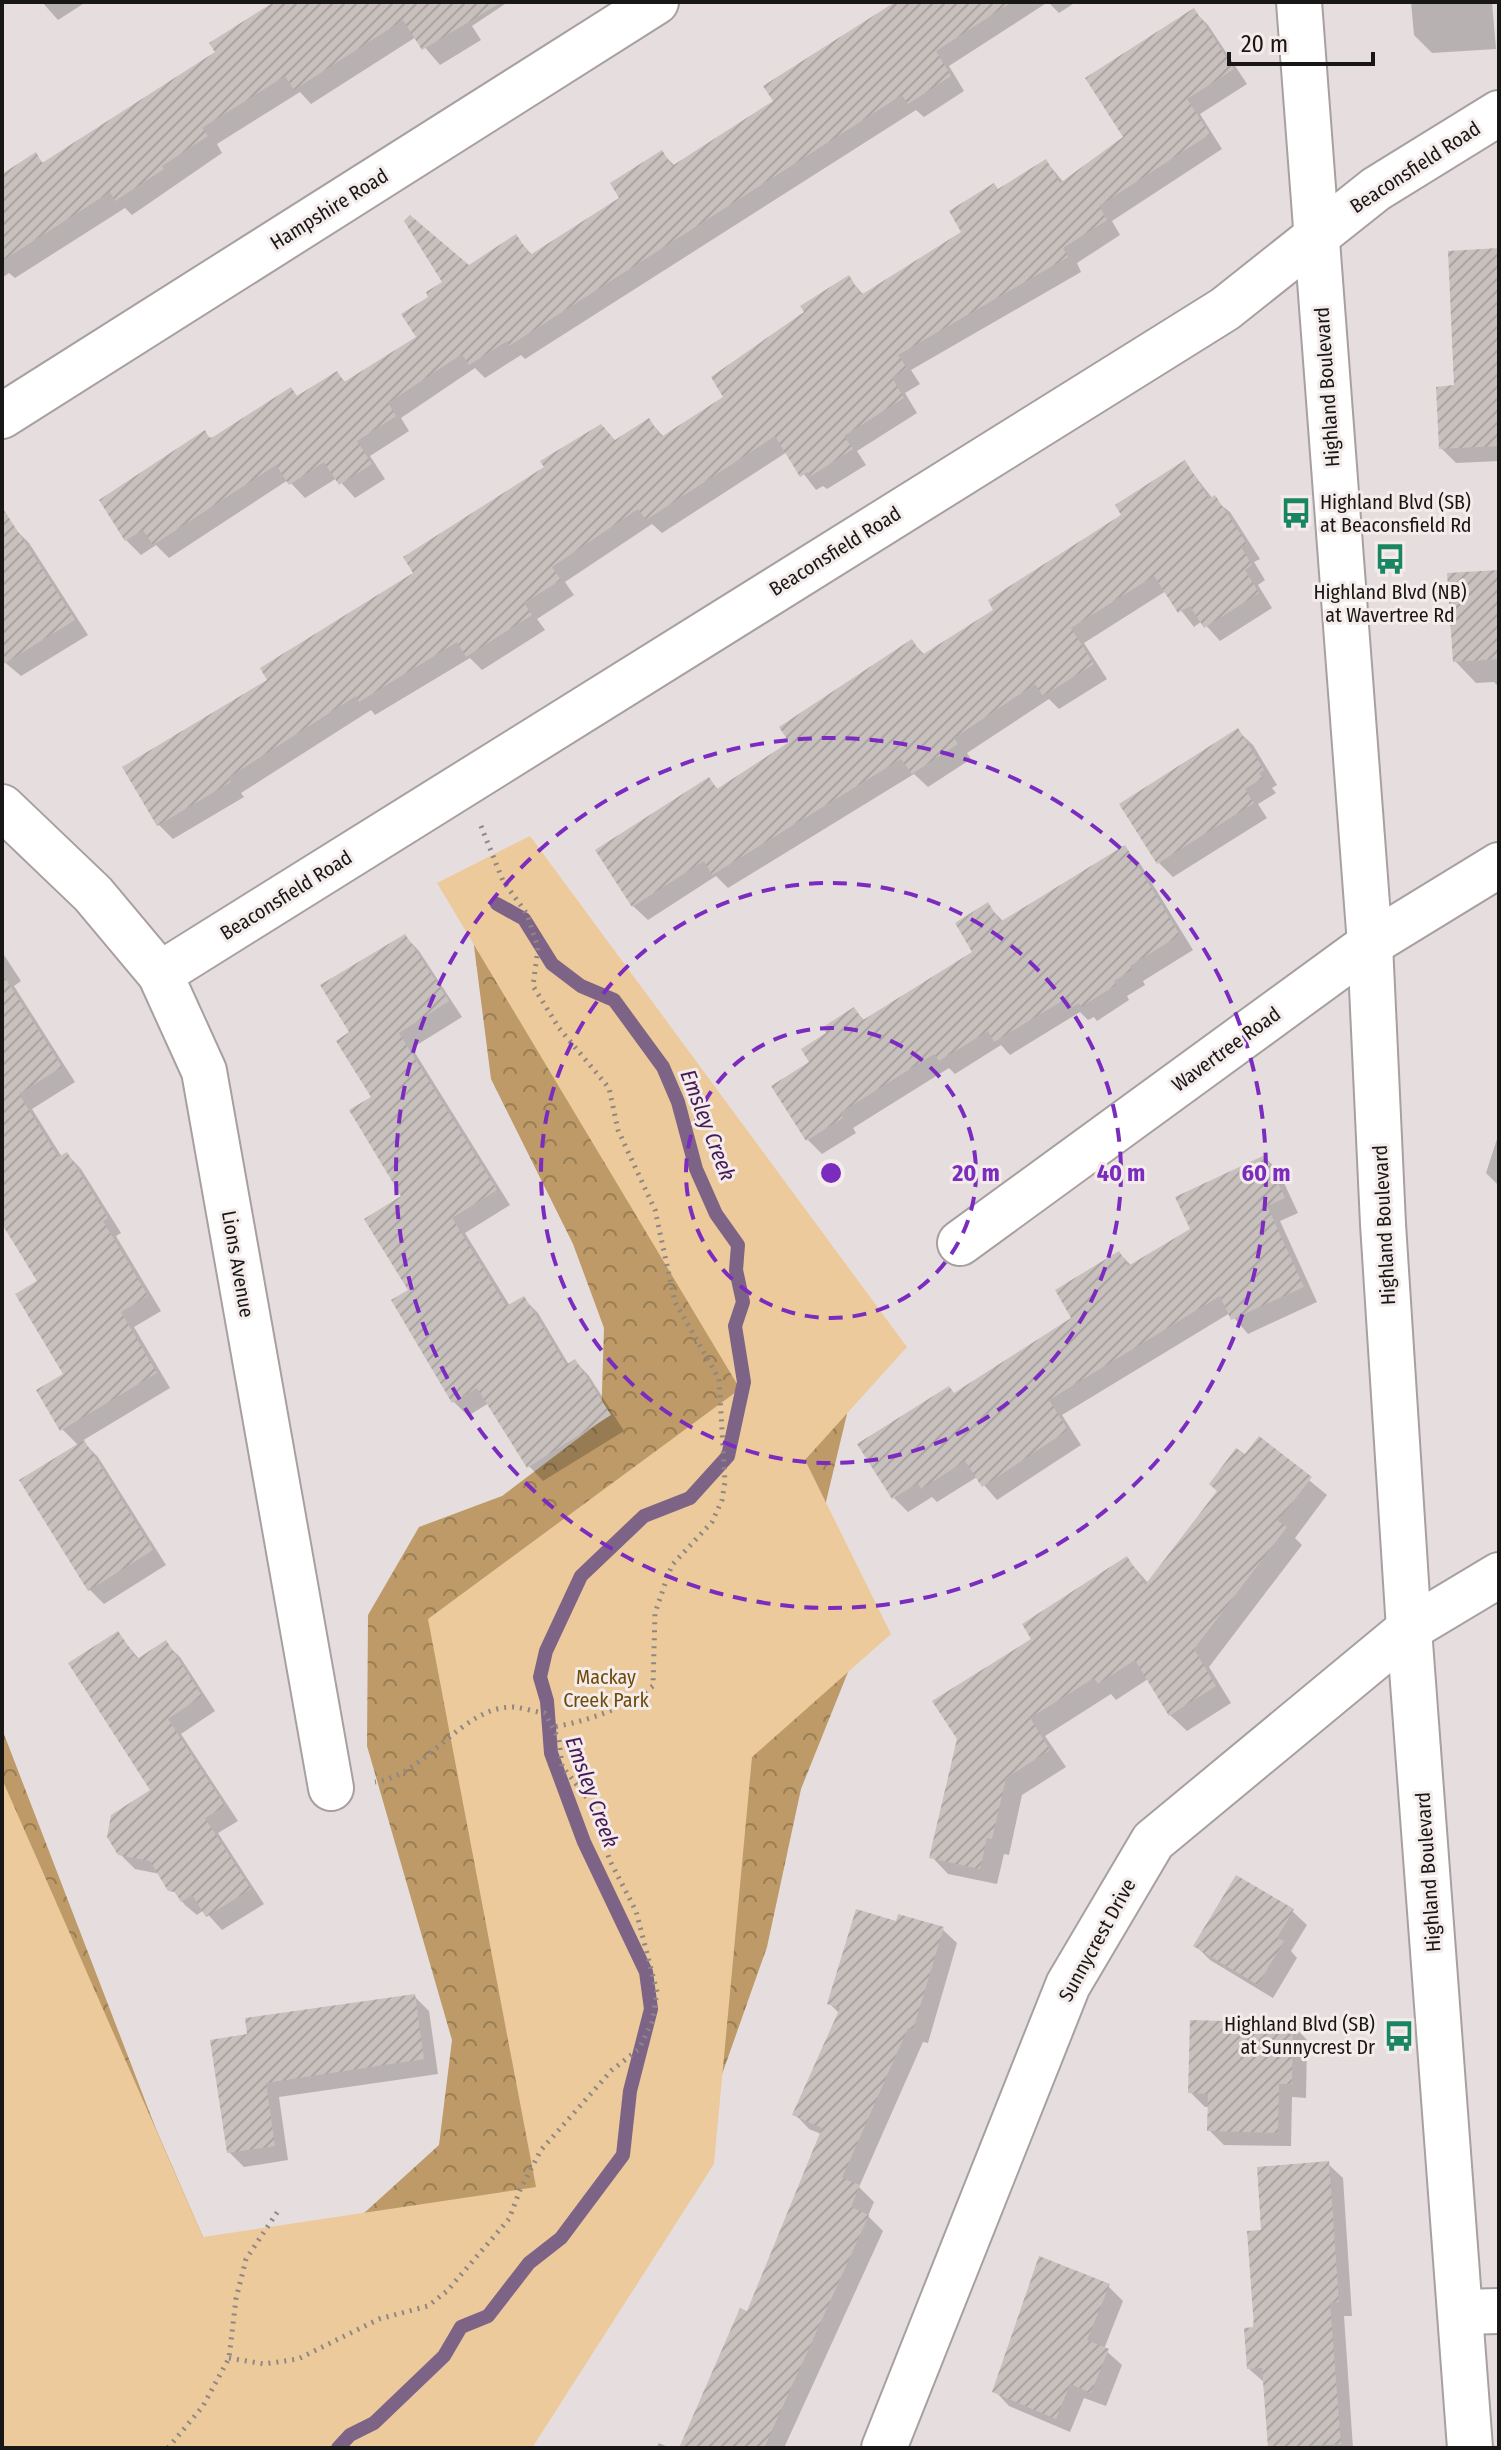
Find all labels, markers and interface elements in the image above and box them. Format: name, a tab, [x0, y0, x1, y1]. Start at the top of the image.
scale bar	[1229, 16, 1373, 66]
text: 20 m	[1241, 30, 1288, 58]
street label: Beaconsfield Road	[1345, 116, 1485, 218]
street label: Hampshire Road	[266, 163, 392, 255]
street label: Highland Boulevard	[1309, 306, 1345, 468]
place label: Highland Blvd (SB) at Beaconsfield Rd	[1320, 490, 1472, 537]
bus stop icon: Highland Blvd (SB) at Beaconsfield Rd	[1279, 496, 1313, 530]
street label: Beaconsfield Road	[765, 501, 905, 601]
bus stop icon: Highland Blvd (NB) at Wavertree Rd	[1373, 542, 1407, 576]
place label: Highland Blvd (NB) at Wavertree Rd	[1313, 580, 1467, 627]
street label: Beaconsfield Road	[216, 845, 356, 945]
street label: Wavertree Road	[1167, 1002, 1285, 1096]
water label: Emsley Creek	[675, 1066, 742, 1184]
street label: Highland Boulevard	[1368, 1144, 1400, 1306]
centre of rings	[817, 1159, 845, 1187]
text: 20 m	[951, 1159, 1000, 1187]
text: 40 m	[1097, 1159, 1145, 1187]
text: 60 m	[1242, 1159, 1290, 1187]
street label: Lions Avenue	[217, 1209, 259, 1319]
park label: Mackay Creek Park	[563, 1665, 649, 1712]
water label: Emsley Creek	[559, 1733, 625, 1852]
street label: Highland Boulevard	[1410, 1791, 1446, 1953]
street label: Sunnycrest Drive	[1053, 1874, 1141, 2006]
place label: Highland Blvd (SB) at Sunnycrest Dr	[1224, 2012, 1375, 2059]
bus stop icon: Highland Blvd (SB) at Sunnycrest Dr	[1382, 2019, 1416, 2053]

